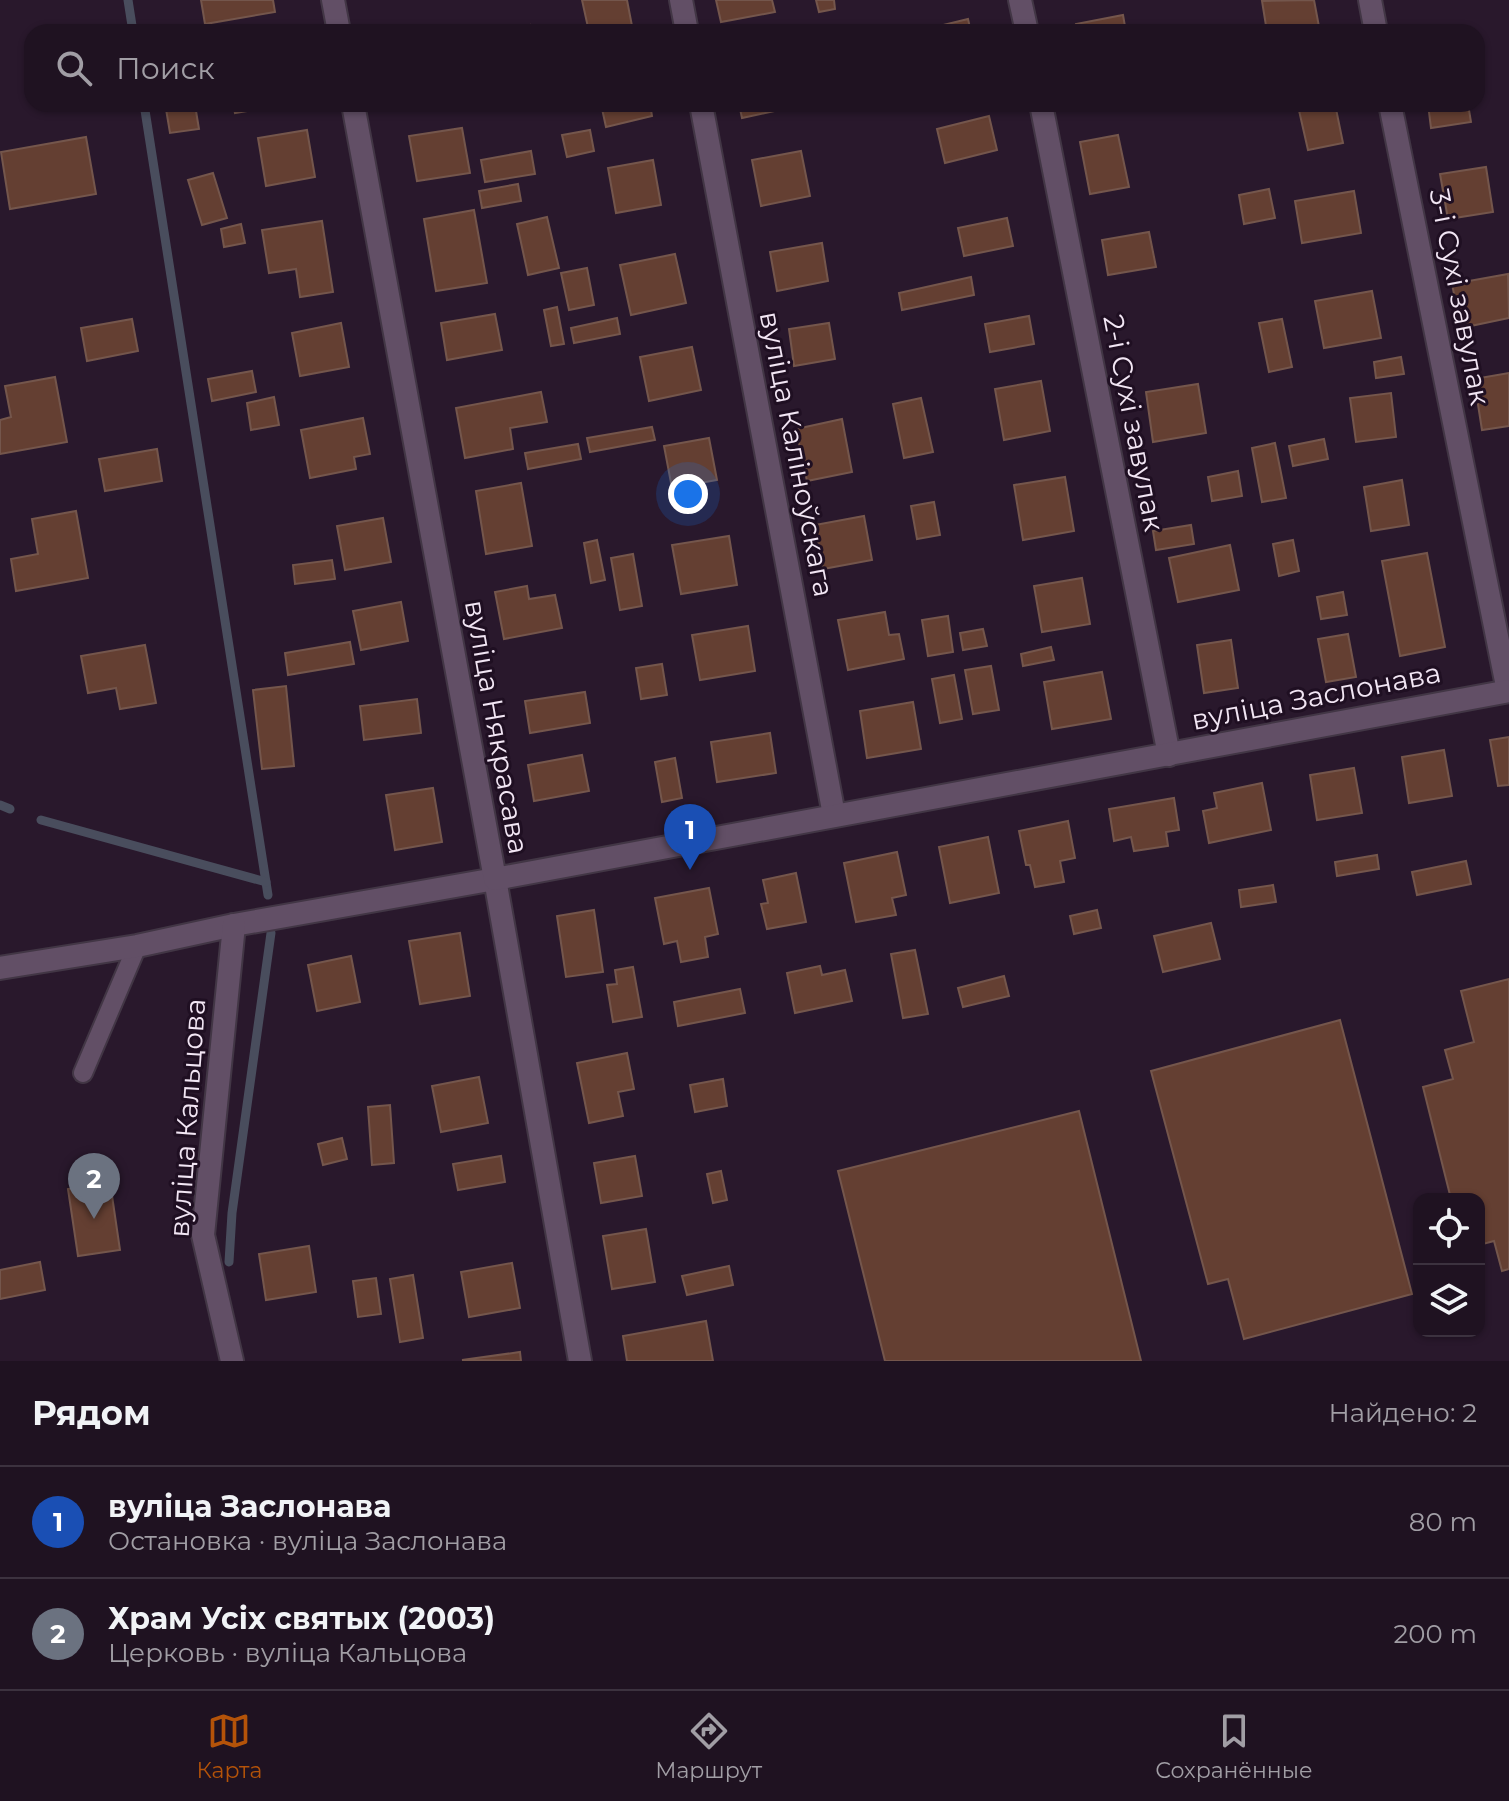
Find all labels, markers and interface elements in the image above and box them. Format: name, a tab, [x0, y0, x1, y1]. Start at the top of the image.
search box	[24, 24, 1485, 112]
icon: search	[52, 46, 96, 90]
text: Поиск	[116, 50, 215, 87]
street label: 3-і Сухі завулак	[1422, 186, 1498, 408]
street label: вуліца Каліноўскага	[753, 308, 841, 600]
street label: 2-і Сухі завулак	[1096, 312, 1172, 534]
your location	[668, 474, 708, 514]
street label: вуліца Някрасава	[458, 597, 536, 857]
street label: вуліца Заслонава	[1188, 655, 1444, 737]
pin: 1	[664, 804, 716, 870]
street label: вуліца Кальцова	[162, 997, 212, 1239]
pin: 2	[68, 1153, 120, 1219]
map controls	[1413, 1193, 1485, 1337]
button: locate	[1413, 1193, 1485, 1265]
button: layers	[1413, 1265, 1485, 1337]
text: Рядом	[32, 1392, 151, 1434]
text: Найдено: 2	[1328, 1397, 1477, 1429]
text: вуліца Заслонава	[108, 1488, 391, 1525]
text: 1	[53, 1506, 63, 1538]
text: 80 m	[1409, 1506, 1477, 1538]
text: Остановка · вуліца Заслонава	[108, 1525, 507, 1557]
text: Храм Усіх святых (2003)	[108, 1600, 495, 1637]
text: 2	[50, 1618, 66, 1650]
text: 200 m	[1393, 1618, 1477, 1650]
text: Церковь · вуліца Кальцова	[108, 1637, 467, 1669]
tab: Карта	[196, 1709, 262, 1784]
tab: Маршрут	[655, 1709, 762, 1784]
tab: Сохранённые	[1155, 1709, 1313, 1784]

